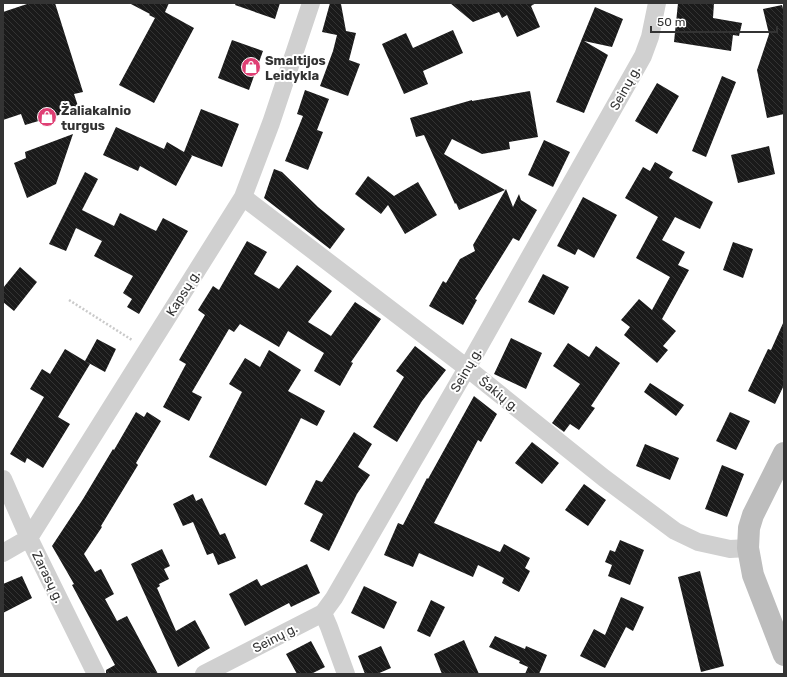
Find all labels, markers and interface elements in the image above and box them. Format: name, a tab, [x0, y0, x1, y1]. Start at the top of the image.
scale bar	[651, 8, 777, 34]
text: 50 m	[657, 15, 685, 29]
place label: Smaltijos Leidykla	[265, 53, 326, 83]
shop icon: Smaltijos Leidykla	[240, 56, 262, 78]
street label: Seinų g.	[607, 63, 644, 113]
place label: Žaliakalnio turgus	[61, 103, 131, 133]
shop icon: Žaliakalnio turgus	[36, 106, 58, 128]
street label: Kapsų g.	[163, 267, 204, 319]
street label: Seinų g.	[447, 345, 485, 395]
street label: Šakių g.	[475, 373, 522, 415]
street label: Zarasų g.	[28, 549, 67, 606]
street label: Seinų g.	[250, 620, 300, 657]

